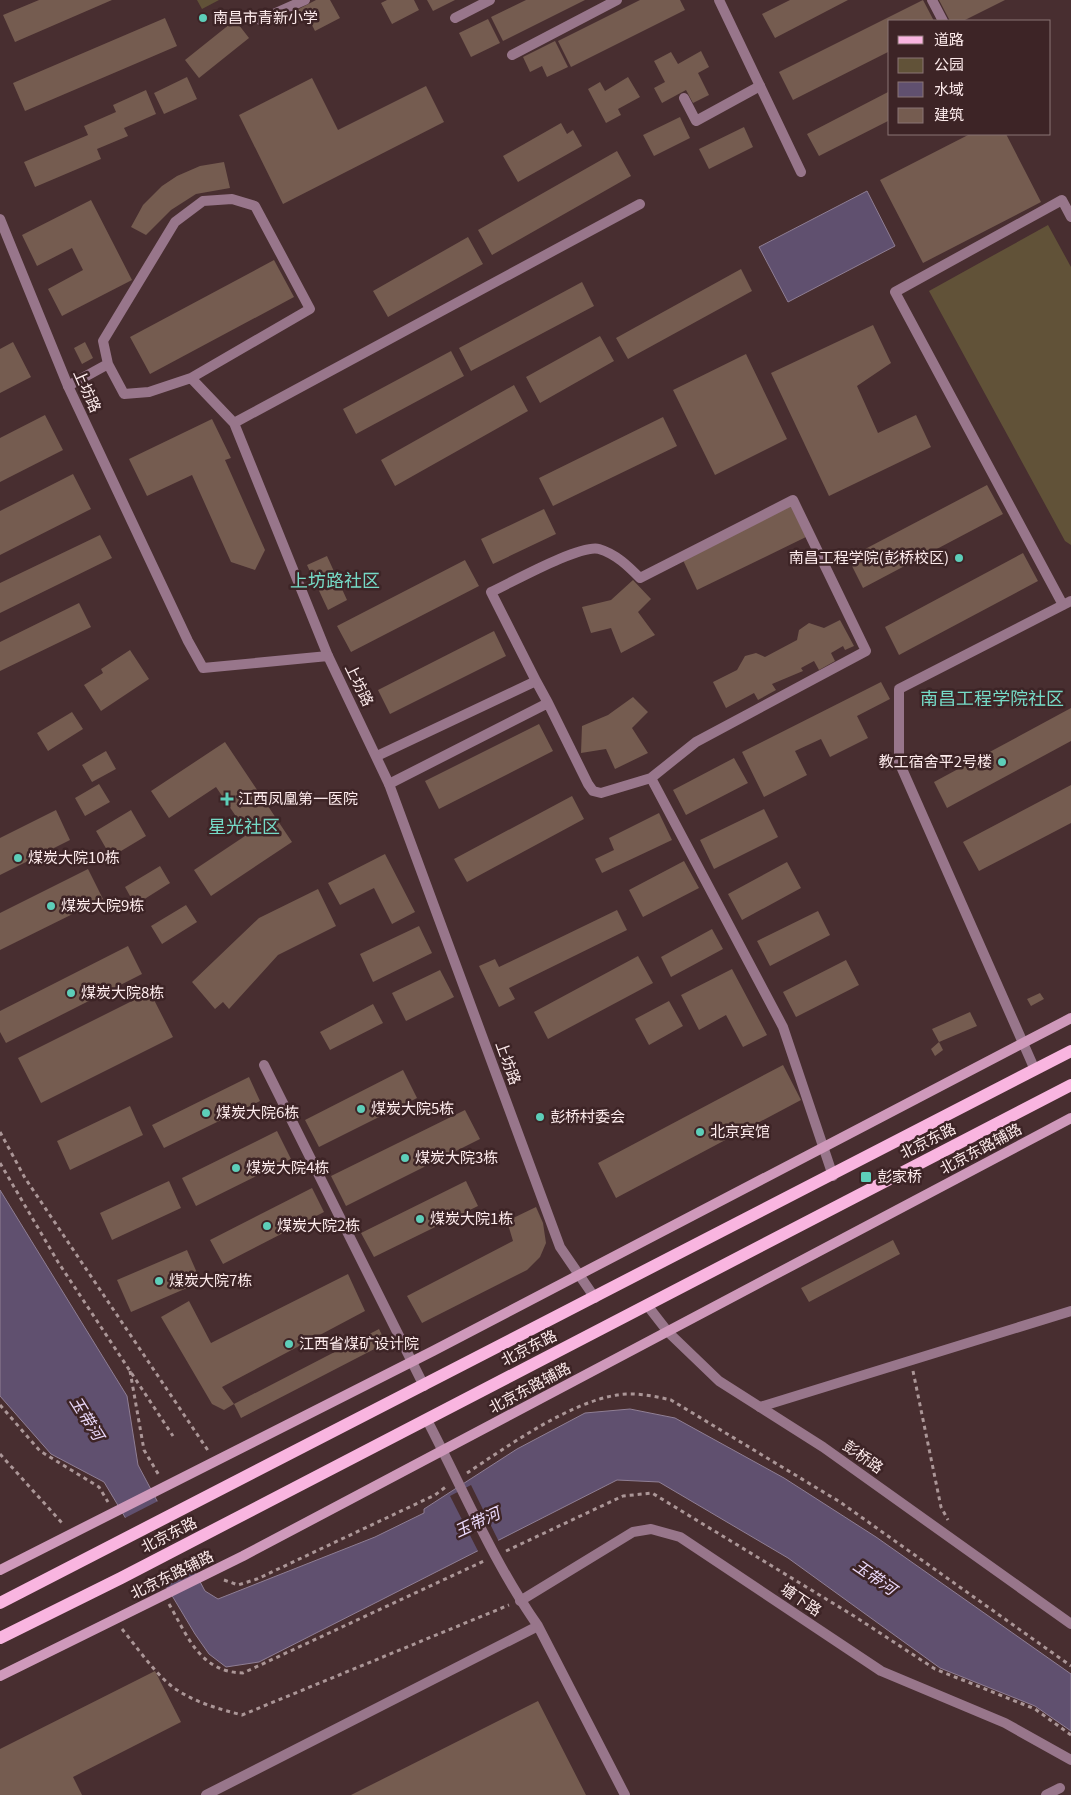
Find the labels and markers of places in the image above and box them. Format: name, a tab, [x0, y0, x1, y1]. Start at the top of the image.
place label: 南昌市青新小学	[213, 6, 318, 27]
marker: 南昌市青新小学	[197, 12, 209, 24]
place label: 南昌工程学院(彭桥校区)	[789, 546, 949, 567]
marker: 南昌工程学院(彭桥校区)	[953, 552, 965, 564]
place label: 教工宿舍平2号楼	[879, 750, 992, 771]
marker: 教工宿舍平2号楼	[996, 756, 1008, 768]
place label: 江西凤凰第一医院	[238, 787, 358, 808]
marker: 江西凤凰第一医院	[220, 792, 234, 806]
place label: 煤炭大院10栋	[28, 846, 120, 867]
marker: 煤炭大院10栋	[12, 852, 24, 864]
place label: 煤炭大院9栋	[61, 894, 144, 915]
marker: 煤炭大院9栋	[45, 900, 57, 912]
place label: 煤炭大院8栋	[81, 981, 164, 1002]
marker: 煤炭大院8栋	[65, 987, 77, 999]
place label: 煤炭大院5栋	[371, 1097, 454, 1118]
place label: 煤炭大院6栋	[216, 1101, 299, 1122]
marker: 煤炭大院5栋	[355, 1103, 367, 1115]
place label: 彭桥村委会	[550, 1105, 625, 1126]
marker: 煤炭大院6栋	[200, 1107, 212, 1119]
marker: 彭桥村委会	[534, 1111, 546, 1123]
place label: 北京宾馆	[710, 1120, 770, 1141]
marker: 北京宾馆	[694, 1126, 706, 1138]
place label: 煤炭大院3栋	[415, 1146, 498, 1167]
marker: 煤炭大院3栋	[399, 1152, 411, 1164]
place label: 煤炭大院4栋	[246, 1156, 329, 1177]
marker: 煤炭大院4栋	[230, 1162, 242, 1174]
place label: 彭家桥	[877, 1165, 922, 1186]
marker: 彭家桥	[859, 1170, 873, 1184]
place label: 煤炭大院1栋	[430, 1207, 513, 1228]
marker: 煤炭大院1栋	[414, 1213, 426, 1225]
place label: 煤炭大院2栋	[277, 1214, 360, 1235]
marker: 煤炭大院2栋	[261, 1220, 273, 1232]
place label: 煤炭大院7栋	[169, 1269, 252, 1290]
marker: 煤炭大院7栋	[153, 1275, 165, 1287]
place label: 江西省煤矿设计院	[299, 1332, 419, 1353]
marker: 江西省煤矿设计院	[283, 1338, 295, 1350]

